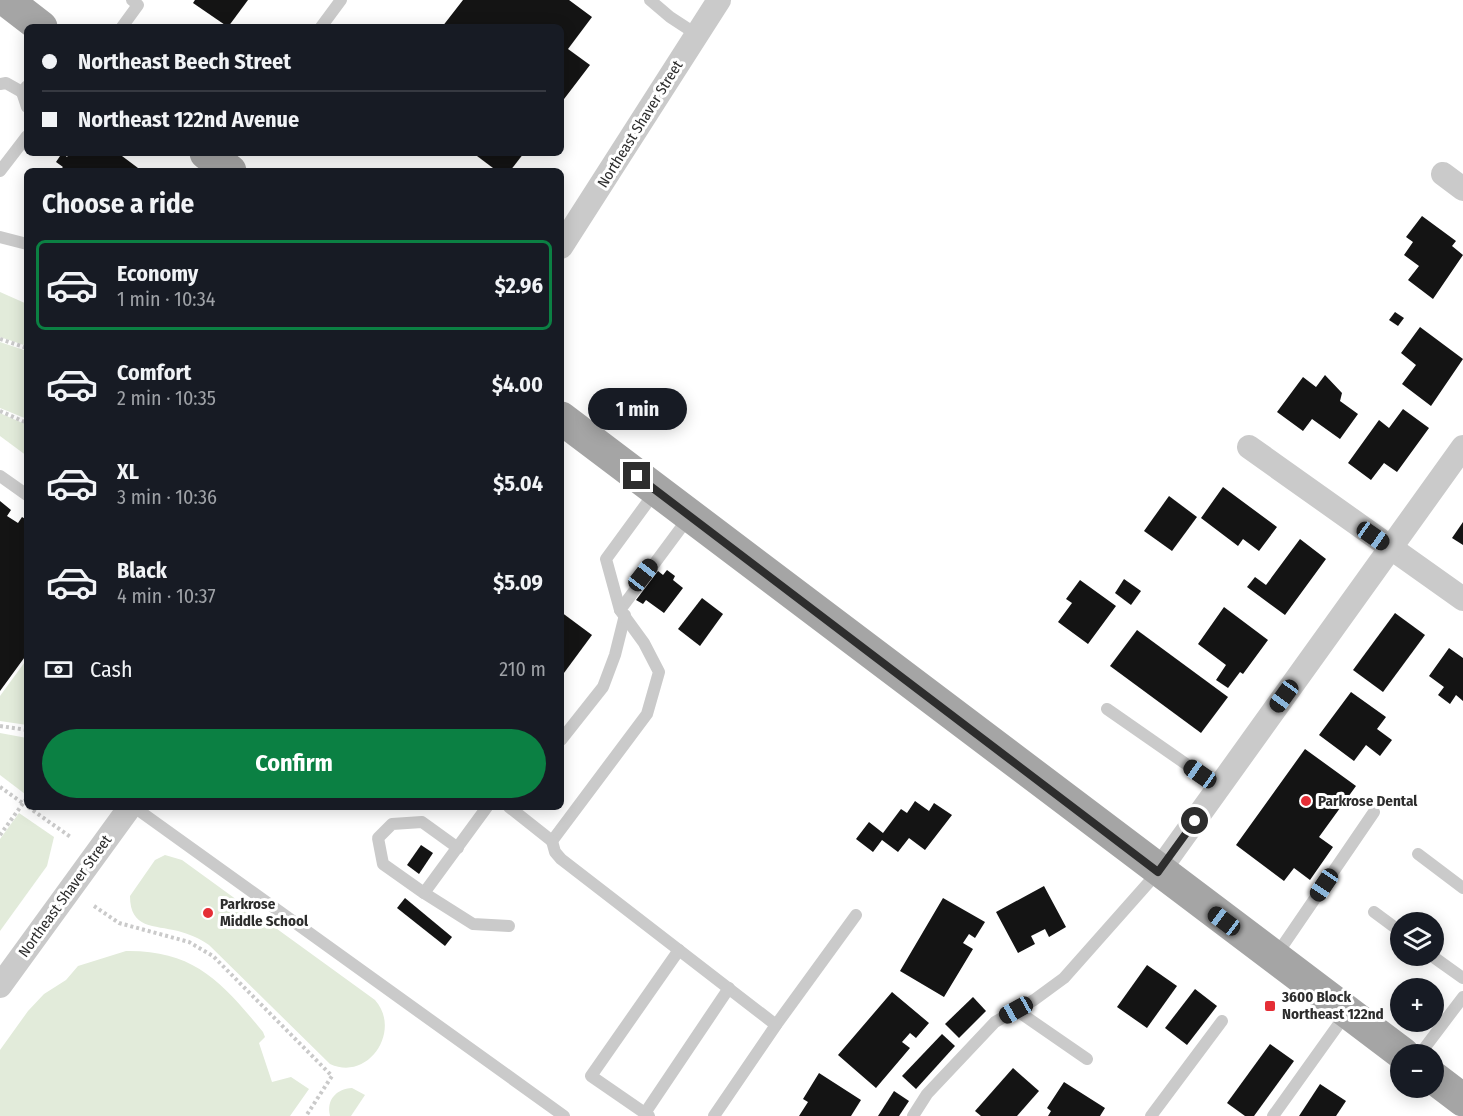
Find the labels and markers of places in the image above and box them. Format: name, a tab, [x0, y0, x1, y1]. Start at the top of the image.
place label: Parkrose Dental	[1318, 792, 1418, 810]
marker: Parkrose Dental	[1299, 794, 1313, 808]
place label: Parkrose Middle School	[220, 895, 309, 930]
marker: Parkrose Middle School	[201, 906, 215, 920]
place label: 3600 Block Northeast 122nd	[1281, 988, 1384, 1023]
marker: 3600 Block Northeast 122nd	[1263, 999, 1277, 1013]

